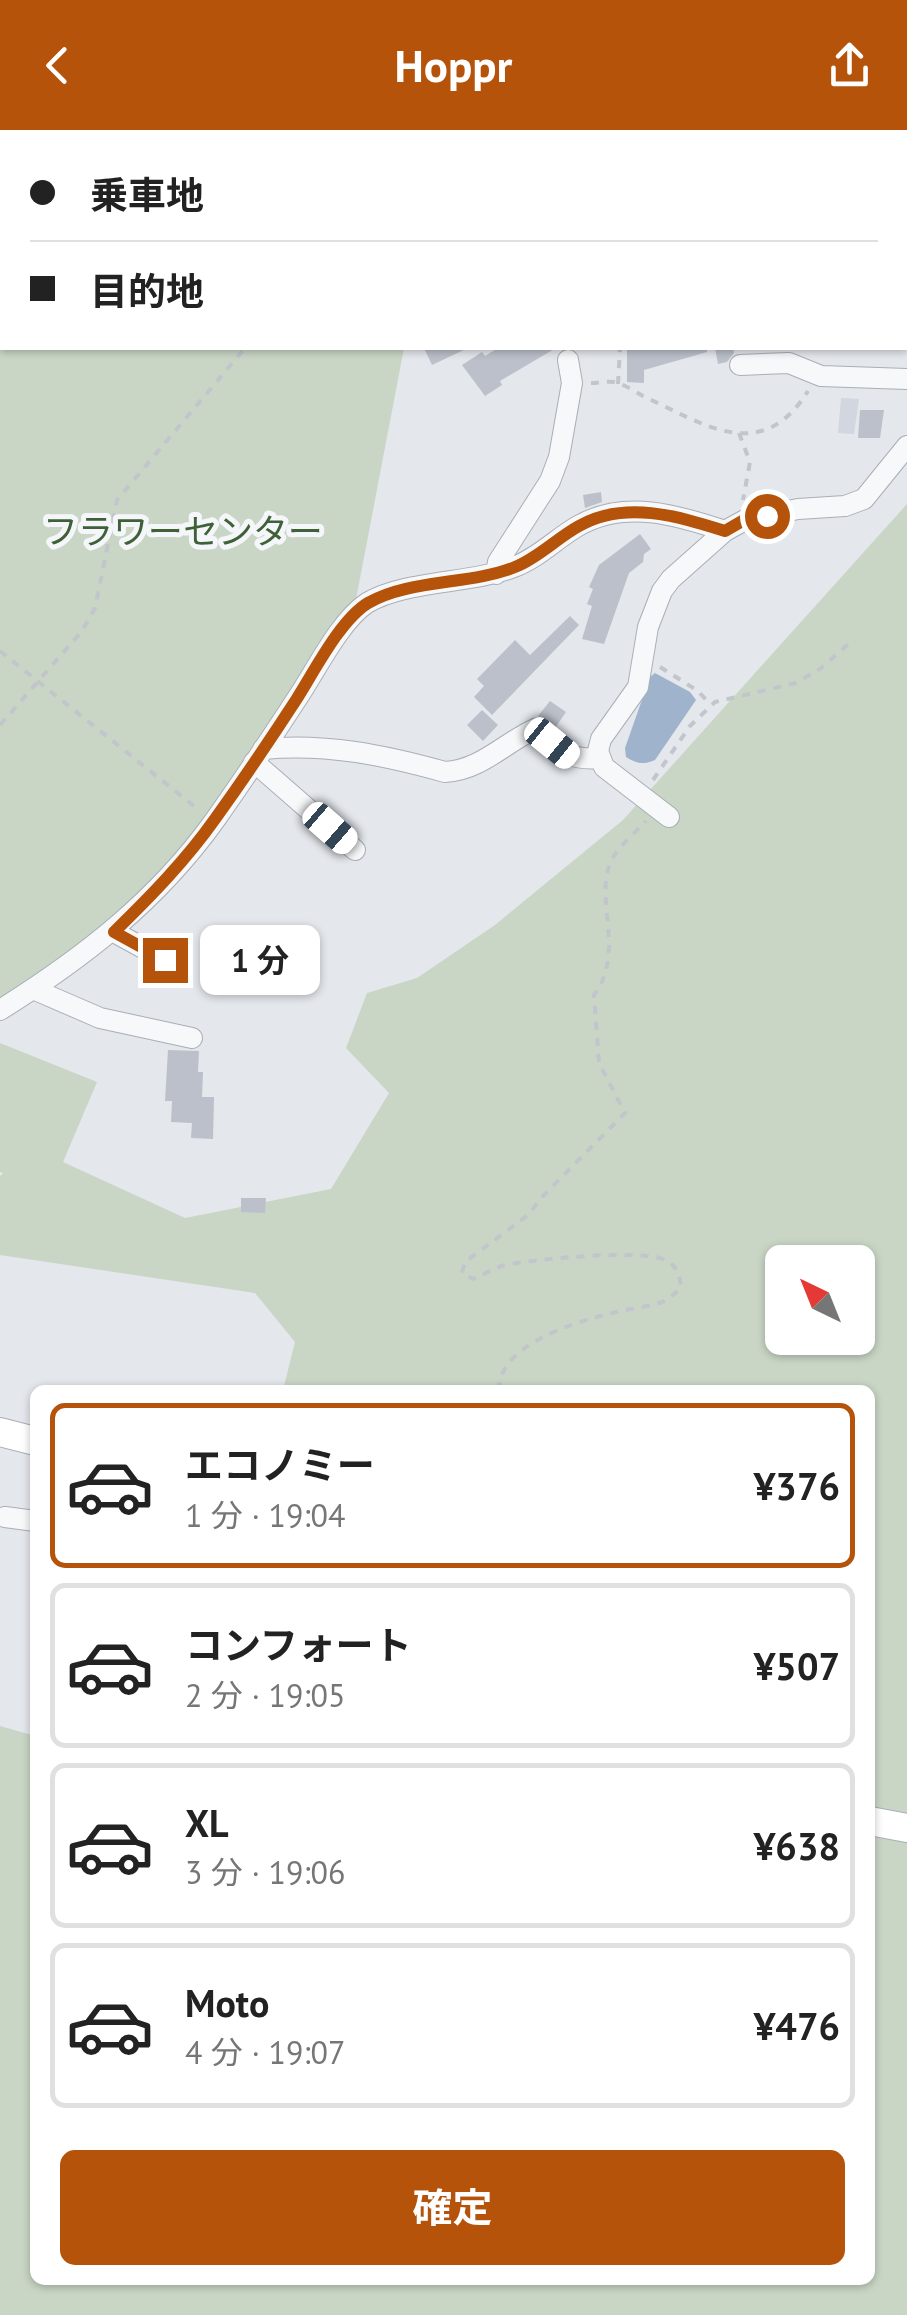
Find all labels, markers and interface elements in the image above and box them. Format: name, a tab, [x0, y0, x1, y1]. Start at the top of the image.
text: Hoppr	[395, 36, 512, 94]
icon: back	[30, 38, 85, 93]
icon: share	[822, 38, 877, 93]
text: 乗車地	[90, 170, 204, 219]
text: 目的地	[90, 266, 204, 315]
route start	[745, 494, 790, 539]
park label: フラワーセンター	[43, 508, 323, 554]
car	[519, 712, 585, 774]
car	[298, 797, 362, 859]
callout: 1 分	[200, 925, 320, 995]
route end	[143, 938, 188, 983]
text: 1 分	[231, 939, 289, 981]
north arrow	[765, 1245, 875, 1355]
map controls	[765, 1245, 875, 1355]
text: エコノミー	[185, 1440, 375, 1489]
icon: car	[65, 1441, 155, 1531]
text: ¥376	[754, 1461, 840, 1510]
text: 1 分 · 19:04	[185, 1494, 345, 1536]
text: コンフォート	[185, 1620, 412, 1669]
icon: car	[65, 1621, 155, 1711]
text: ¥507	[754, 1641, 840, 1690]
text: 2 分 · 19:05	[185, 1674, 345, 1716]
text: XL	[185, 1798, 229, 1847]
icon: car	[65, 1801, 155, 1891]
text: ¥638	[754, 1821, 840, 1870]
text: 3 分 · 19:06	[185, 1851, 345, 1893]
text: Moto	[185, 1978, 269, 2027]
icon: car	[65, 1981, 155, 2071]
text: ¥476	[754, 2001, 840, 2050]
text: 4 分 · 19:07	[185, 2031, 345, 2073]
button: 確定	[60, 2150, 845, 2265]

